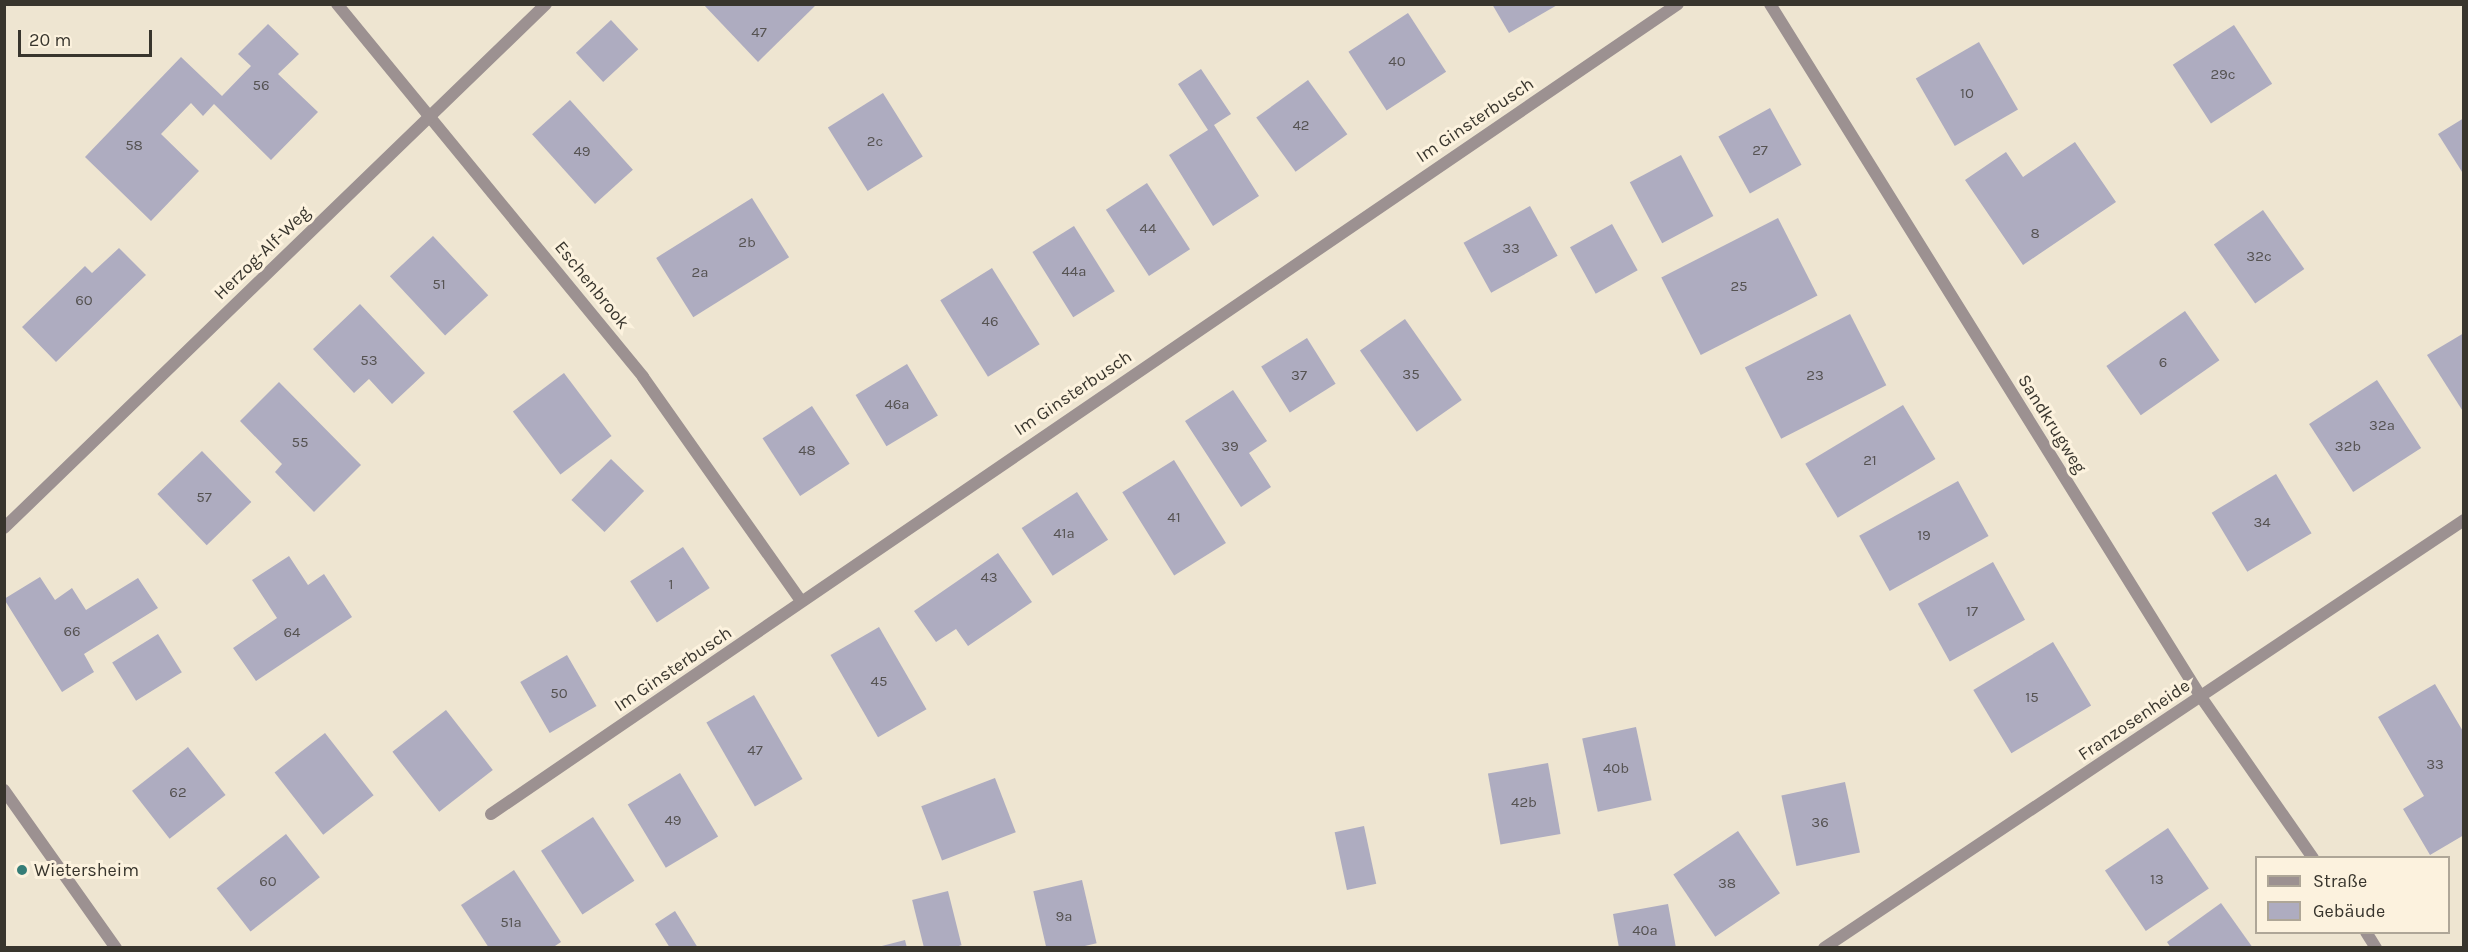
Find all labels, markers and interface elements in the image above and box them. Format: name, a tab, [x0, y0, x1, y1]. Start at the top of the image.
scale bar	[21, 18, 154, 56]
house number: 47	[751, 24, 767, 42]
text: 20 m	[29, 29, 71, 51]
house number: 40	[1388, 53, 1406, 71]
house number: 29c	[2210, 66, 2236, 84]
street label: Im Ginsterbusch	[1412, 73, 1538, 167]
house number: 56	[252, 77, 270, 95]
house number: 10	[1960, 85, 1974, 103]
house number: 42	[1292, 117, 1310, 135]
house number: 2c	[867, 133, 883, 151]
house number: 58	[125, 137, 143, 155]
house number: 27	[1752, 142, 1768, 160]
house number: 49	[573, 143, 591, 161]
street label: Herzog-Alf-Weg	[209, 202, 315, 304]
house number: 44	[1140, 220, 1156, 238]
house number: 8	[2030, 225, 2040, 243]
house number: 2b	[738, 234, 756, 252]
street label: Eschenbrook	[550, 237, 634, 333]
house number: 33	[1502, 240, 1520, 258]
house number: 32c	[2246, 248, 2272, 266]
house number: 44a	[1061, 263, 1087, 281]
house number: 2a	[692, 264, 708, 282]
house number: 51	[432, 276, 446, 294]
house number: 25	[1730, 278, 1748, 296]
house number: 60	[75, 292, 93, 310]
house number: 46	[982, 313, 998, 331]
street label: Im Ginsterbusch	[1010, 346, 1136, 440]
house number: 53	[360, 352, 378, 370]
house number: 6	[2159, 354, 2167, 372]
house number: 35	[1402, 366, 1420, 384]
house number: 37	[1291, 367, 1307, 385]
house number: 23	[1806, 367, 1824, 385]
street label: Sandkrugweg	[2013, 371, 2091, 477]
house number: 46a	[884, 396, 910, 414]
house number: 32a	[2369, 417, 2395, 435]
house number: 55	[292, 434, 308, 452]
house number: 39	[1221, 438, 1239, 456]
house number: 32b	[2335, 438, 2361, 456]
house number: 48	[798, 442, 816, 460]
house number: 21	[1863, 452, 1877, 470]
house number: 57	[196, 489, 212, 507]
house number: 41	[1167, 509, 1181, 527]
house number: 34	[2253, 514, 2271, 532]
house number: 41a	[1053, 525, 1075, 543]
house number: 19	[1917, 527, 1931, 545]
house number: 43	[980, 569, 998, 587]
house number: 1	[669, 576, 673, 594]
house number: 17	[1966, 603, 1978, 621]
street label: Im Ginsterbusch	[610, 622, 736, 716]
house number: 66	[63, 623, 81, 641]
house number: 64	[284, 624, 300, 642]
house number: 45	[871, 673, 887, 691]
street label: Franzosenheide	[2074, 675, 2194, 765]
house number: 50	[550, 685, 568, 703]
house number: 15	[2025, 689, 2039, 707]
house number: 47	[747, 742, 763, 760]
house number: 33	[2426, 756, 2444, 774]
house number: 40b	[1603, 760, 1629, 778]
house number: 62	[169, 784, 187, 802]
house number: 42b	[1511, 794, 1537, 812]
house number: 49	[664, 812, 682, 830]
house number: 36	[1811, 814, 1829, 832]
legend	[2255, 856, 2450, 934]
place label: Wietersheim	[34, 859, 139, 881]
marker: Wietersheim	[15, 863, 29, 877]
text: Straße	[2313, 870, 2367, 892]
house number: 13	[2150, 871, 2164, 889]
house number: 60	[259, 873, 277, 891]
house number: 38	[1718, 875, 1736, 893]
text: Gebäude	[2313, 900, 2385, 922]
house number: 9a	[1056, 908, 1072, 926]
house number: 51a	[500, 914, 522, 932]
house number: 40a	[1632, 922, 1658, 940]

